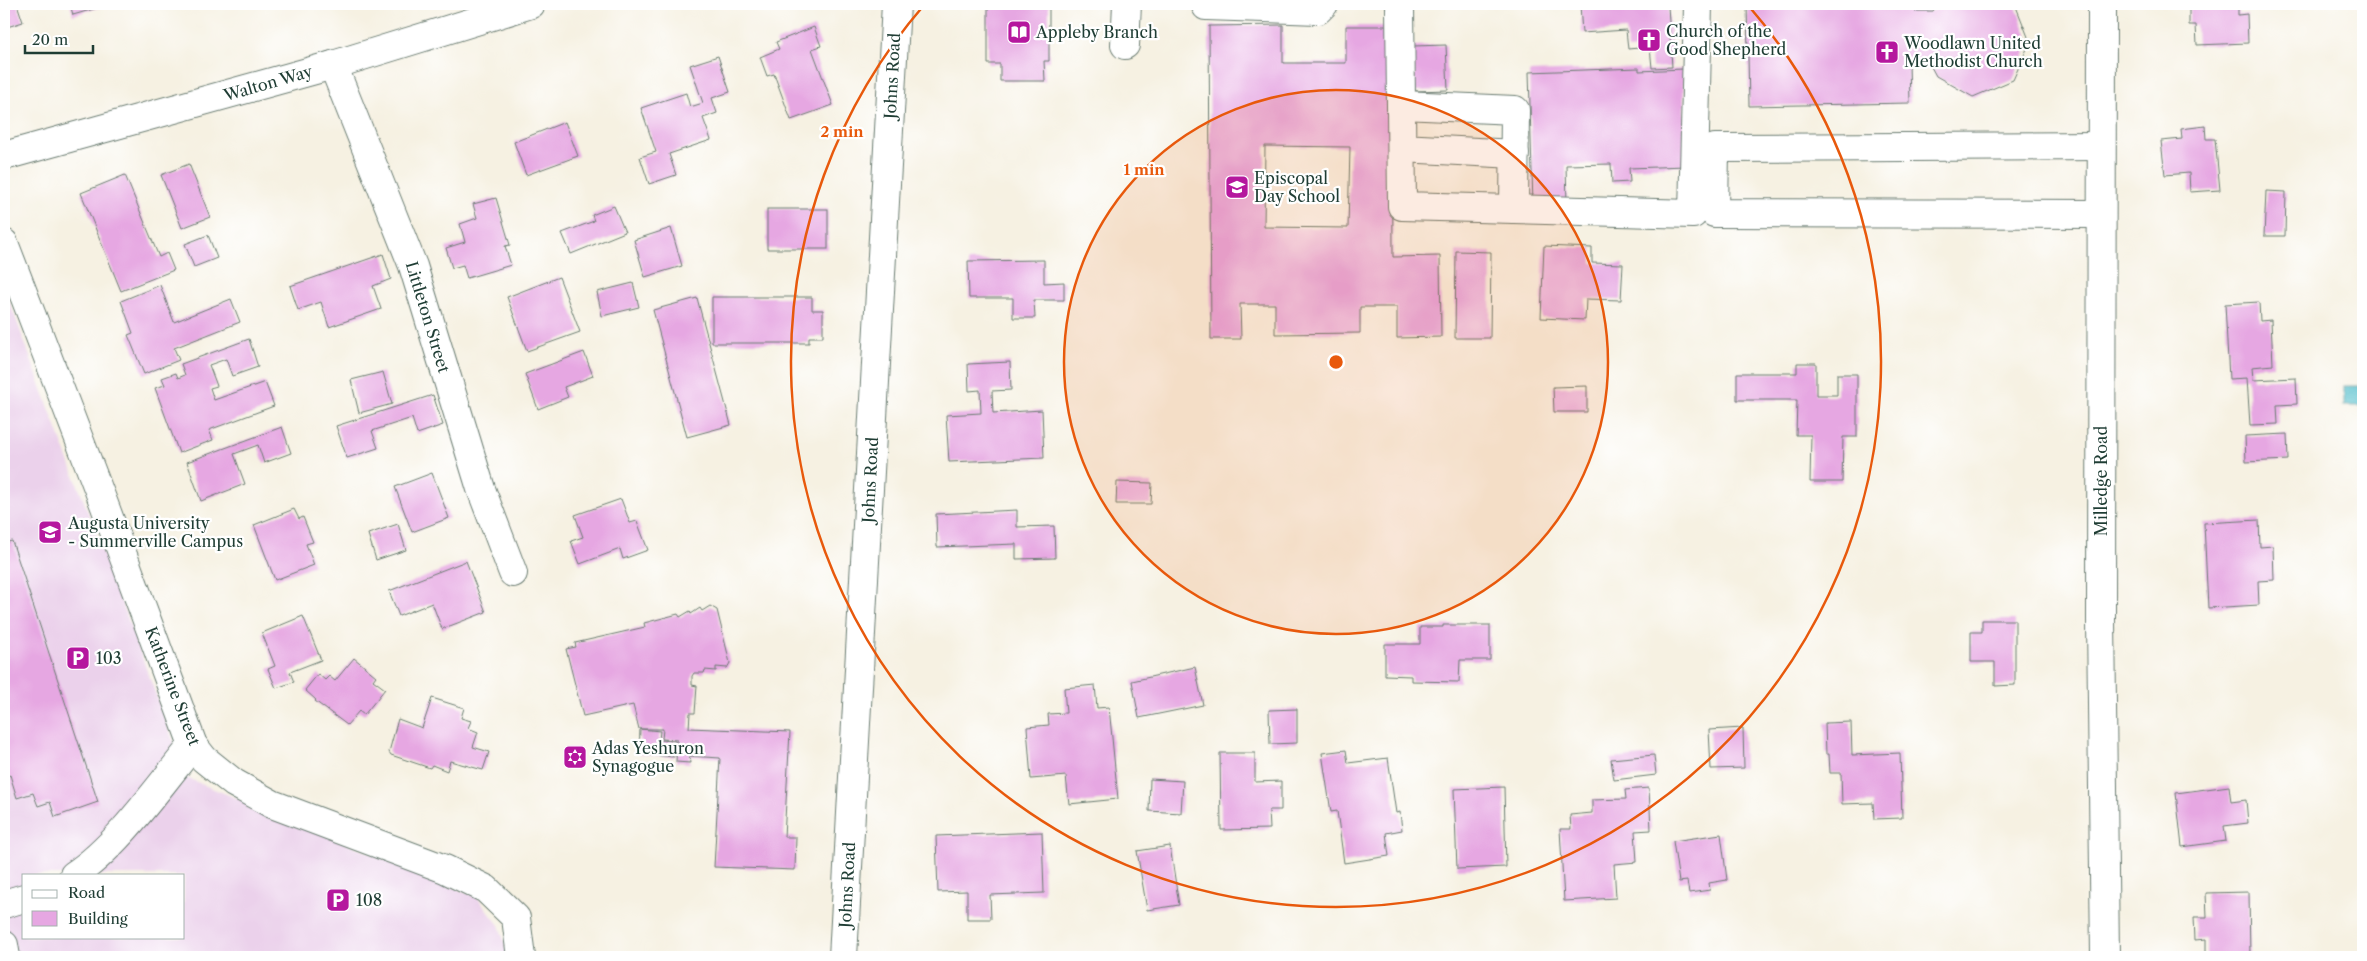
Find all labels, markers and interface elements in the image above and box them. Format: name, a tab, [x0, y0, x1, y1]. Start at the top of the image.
library icon: Appleby Branch	[1006, 19, 1032, 45]
place label: Church of the Good Shepherd	[1666, 21, 1786, 59]
scale bar	[25, 22, 92, 54]
place label: Appleby Branch	[1035, 22, 1158, 42]
church icon: Church of the Good Shepherd	[1636, 27, 1662, 53]
text: 20 m	[32, 30, 68, 49]
street label: Johns Road	[880, 32, 904, 123]
place label: Woodlawn United Methodist Church	[1903, 33, 2043, 71]
church icon: Woodlawn United Methodist Church	[1874, 39, 1900, 65]
street label: Walton Way	[220, 60, 316, 105]
text: 2 min	[820, 122, 864, 141]
text: 1 min	[1123, 160, 1165, 179]
place label: Episcopal Day School	[1254, 168, 1340, 206]
school or university icon: Episcopal Day School	[1224, 174, 1250, 200]
street label: Littleton Street	[402, 259, 455, 375]
centre of rings	[1327, 353, 1345, 371]
street label: Milledge Road	[2091, 426, 2111, 536]
street label: Johns Road	[858, 436, 882, 527]
place label: Augusta University - Summerville Campus	[67, 513, 243, 551]
school or university icon: Augusta University - Summerville Campus	[37, 519, 63, 545]
street label: Katherine Street	[141, 624, 205, 749]
parking icon: 103	[65, 645, 91, 671]
place label: 103	[96, 648, 122, 668]
place label: Adas Yeshuron Synagogue	[591, 738, 704, 776]
synagogue icon: Adas Yeshuron Synagogue	[562, 744, 588, 770]
street label: Johns Road	[835, 841, 859, 932]
legend	[22, 874, 185, 938]
text: Road	[68, 883, 105, 902]
parking icon: 108	[325, 887, 351, 913]
place label: 108	[356, 890, 382, 910]
text: Building	[68, 909, 128, 928]

